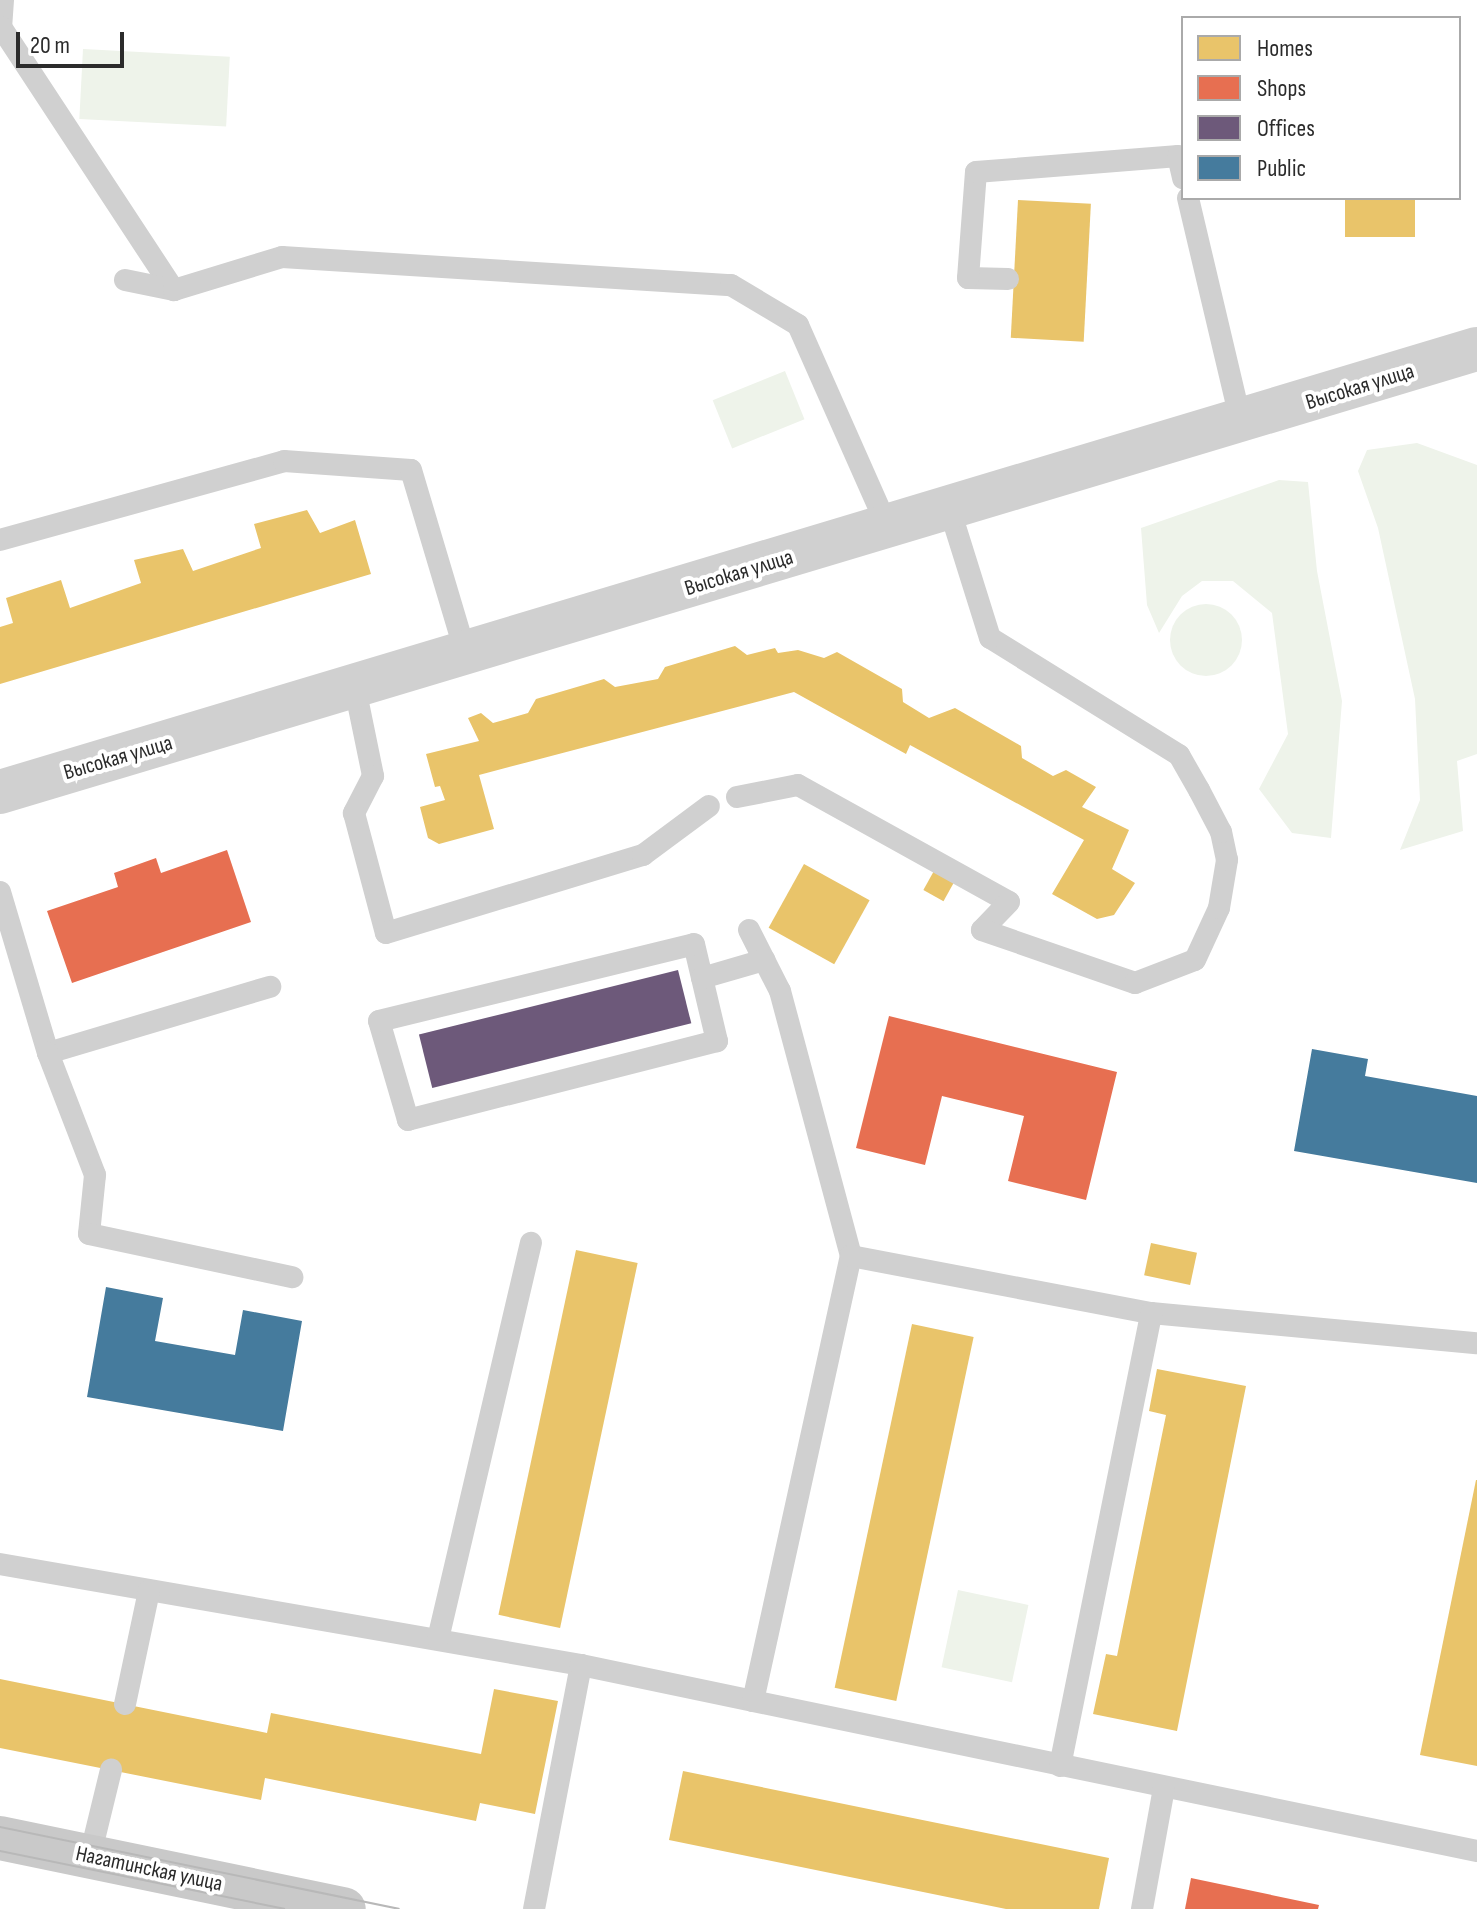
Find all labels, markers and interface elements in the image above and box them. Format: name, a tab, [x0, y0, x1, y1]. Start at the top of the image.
scale bar	[20, 16, 128, 66]
legend	[1181, 16, 1461, 200]
text: 20 m	[30, 31, 70, 60]
text: Homes	[1257, 34, 1313, 63]
text: Shops	[1257, 74, 1306, 103]
text: Offices	[1257, 114, 1315, 143]
text: Public	[1257, 154, 1306, 183]
street label: Высокая улица	[1303, 358, 1417, 416]
street label: Высокая улица	[682, 544, 796, 602]
street label: Высокая улица	[61, 730, 175, 786]
street label: Нагатинская улица	[73, 1841, 225, 1897]

